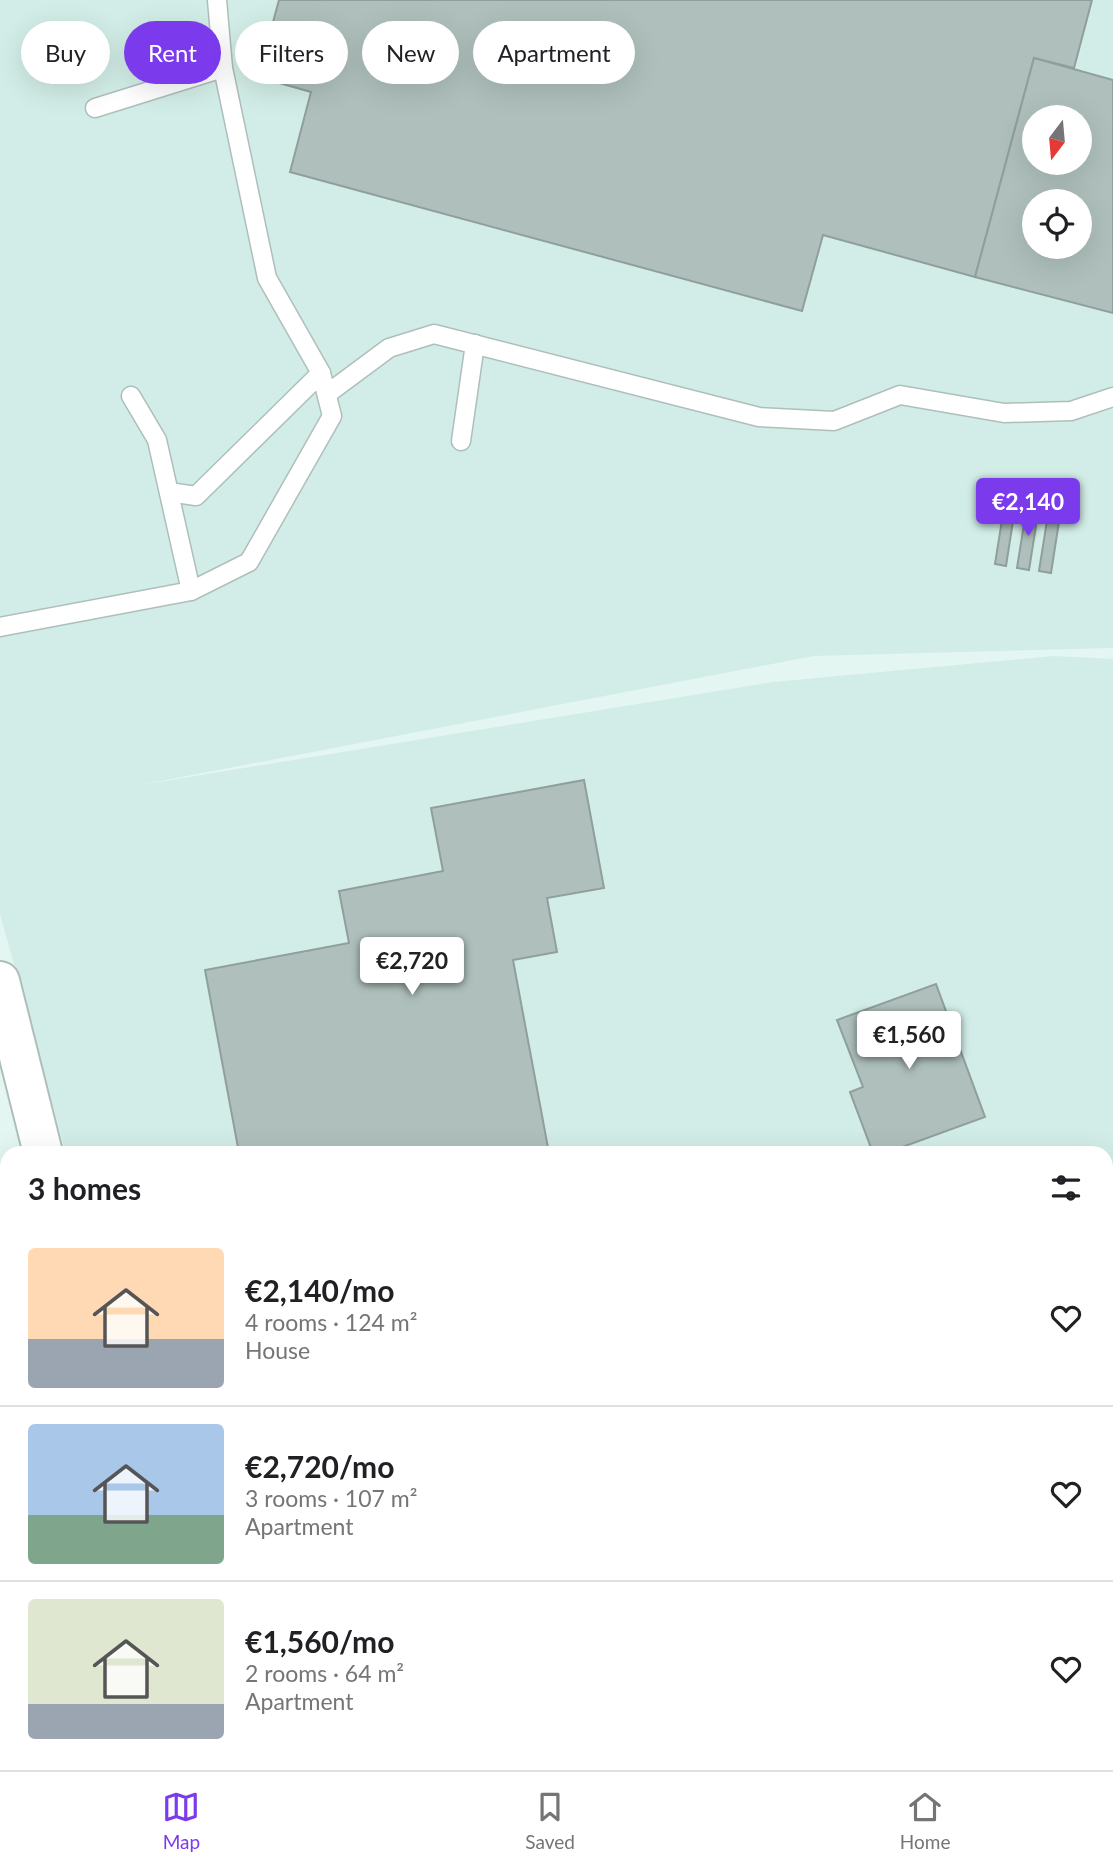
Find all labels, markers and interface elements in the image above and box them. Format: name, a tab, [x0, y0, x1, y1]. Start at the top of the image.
chip: Buy	[21, 21, 110, 84]
chip: Rent	[124, 21, 221, 84]
chip: Filters	[235, 21, 348, 84]
chip: New	[362, 21, 459, 84]
chip: Apartment	[473, 21, 635, 84]
north arrow	[1022, 105, 1092, 175]
map controls	[1022, 105, 1092, 259]
button: locate	[1022, 189, 1092, 259]
pin: €2,140	[971, 478, 1085, 538]
text: €2,140	[992, 487, 1064, 515]
pin: €2,720	[355, 937, 469, 997]
text: €2,720	[376, 946, 448, 974]
pin: €1,560	[852, 1012, 966, 1071]
text: €1,560	[873, 1020, 945, 1048]
icon: filters	[1047, 1169, 1085, 1207]
text: 3 homes	[28, 1170, 141, 1206]
text: €2,140/mo	[245, 1272, 394, 1308]
icon: home	[84, 1276, 168, 1360]
icon: heart	[1047, 1299, 1085, 1337]
text: 4 rooms · 124 m²	[245, 1308, 417, 1336]
text: House	[245, 1336, 310, 1364]
text: €2,720/mo	[245, 1448, 394, 1484]
icon: home	[84, 1452, 168, 1536]
icon: heart	[1047, 1475, 1085, 1513]
text: 3 rooms · 107 m²	[245, 1484, 417, 1512]
text: Apartment	[245, 1512, 353, 1540]
text: €1,560/mo	[245, 1623, 394, 1659]
icon: home	[84, 1627, 168, 1711]
icon: heart	[1047, 1650, 1085, 1688]
text: 2 rooms · 64 m²	[245, 1659, 404, 1687]
text: Apartment	[245, 1687, 353, 1715]
tab: Map	[162, 1788, 200, 1853]
tab: Saved	[525, 1788, 575, 1853]
tab: Home	[900, 1788, 951, 1853]

